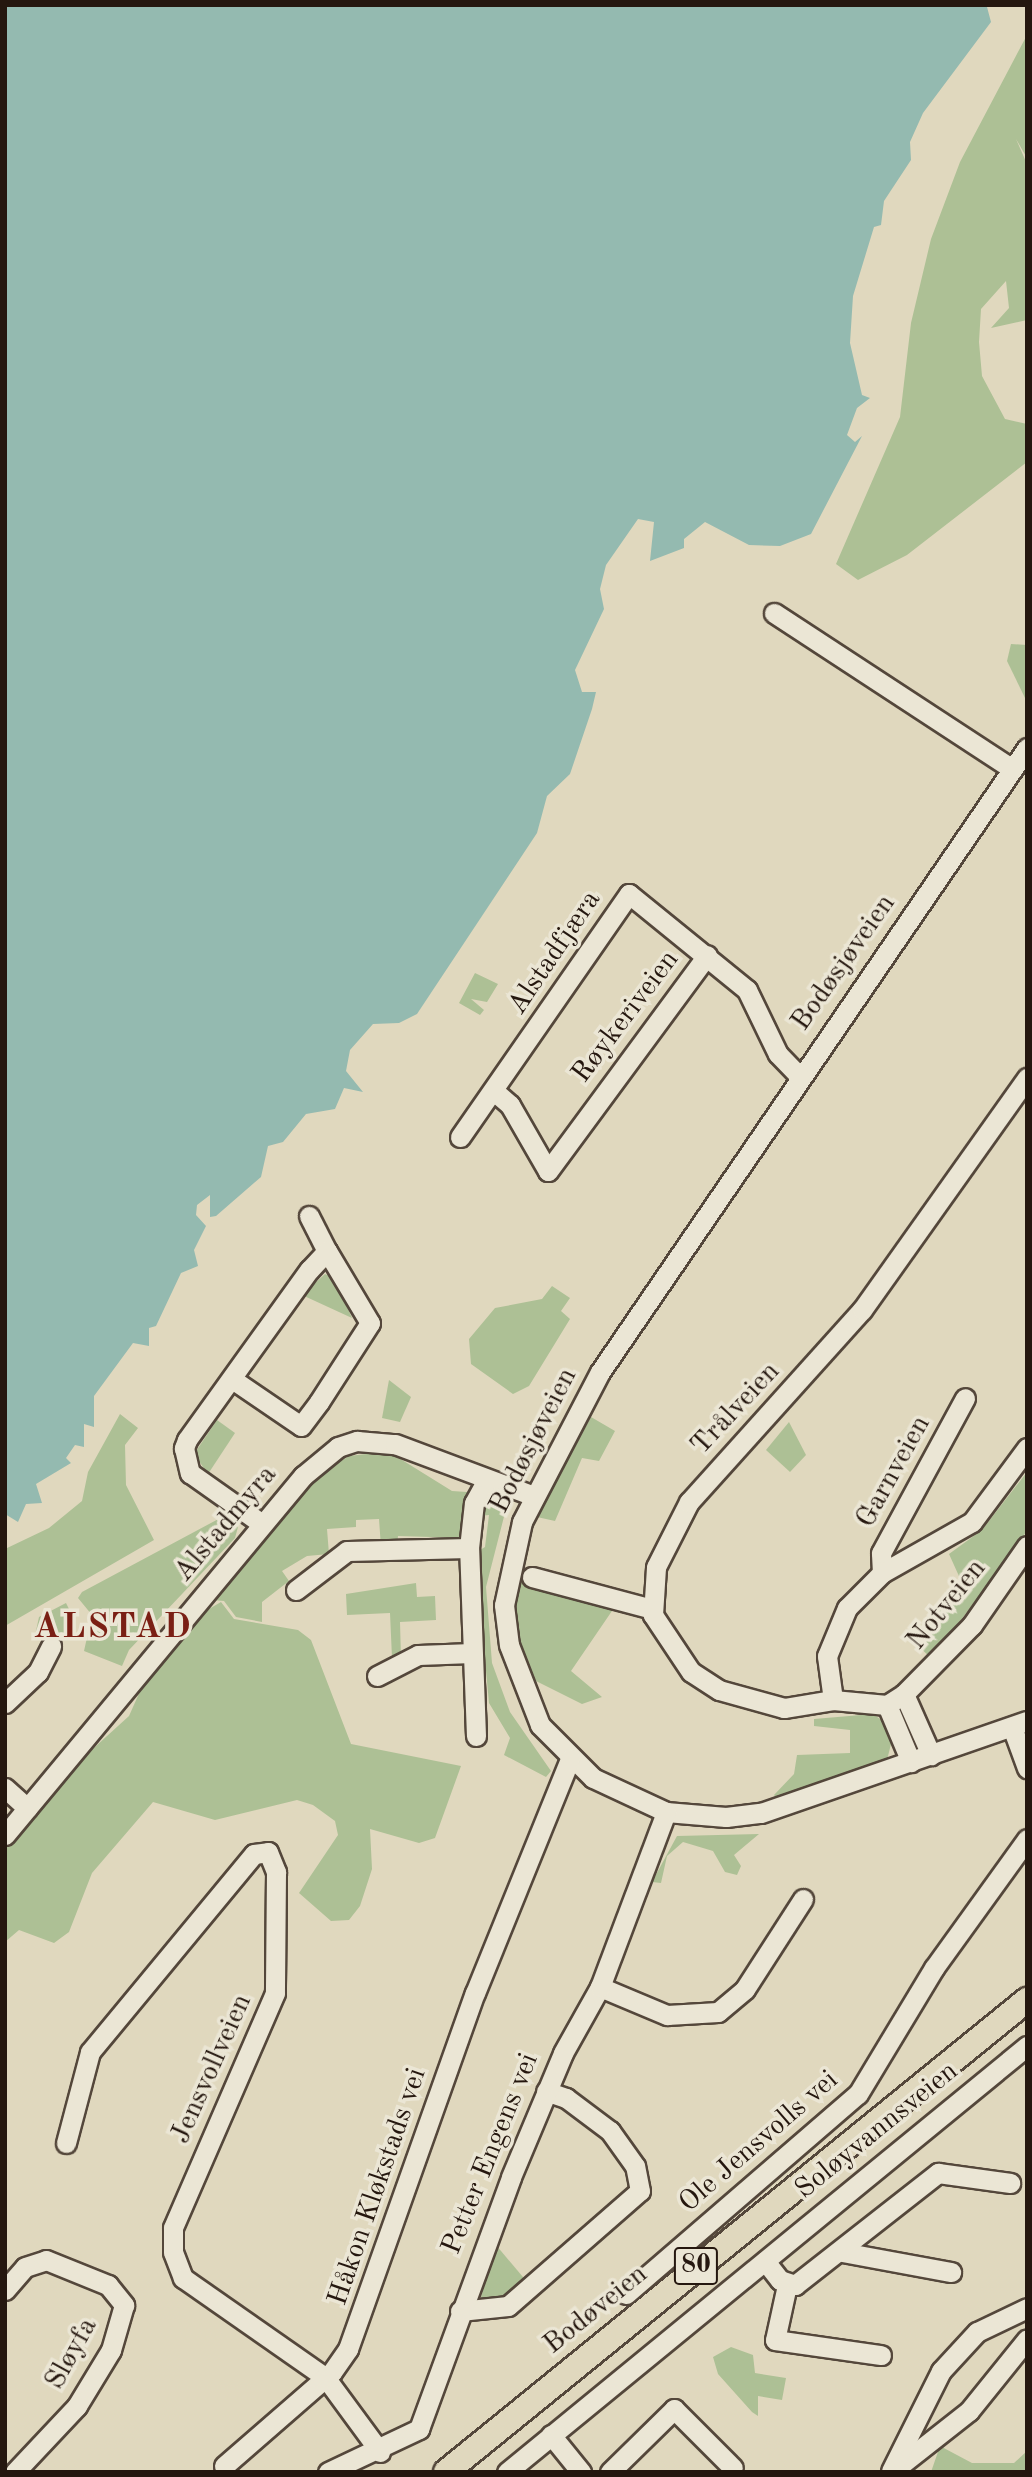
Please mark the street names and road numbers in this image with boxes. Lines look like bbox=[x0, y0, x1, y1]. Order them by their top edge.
street label: Alstadfjæra bbox=[501, 885, 609, 1021]
street label: Bodøsjøveien bbox=[785, 888, 903, 1038]
street label: Røykeriveien bbox=[565, 944, 687, 1090]
street label: Trålveien bbox=[685, 1356, 787, 1462]
street label: Bodøsjøveien bbox=[483, 1363, 585, 1519]
street label: Garnveien bbox=[850, 1410, 938, 1534]
street label: Alstadmyra bbox=[168, 1459, 284, 1589]
street label: Notveien bbox=[900, 1553, 994, 1657]
street label: Jensvollveien bbox=[164, 1989, 260, 2149]
street label: Petter Engens vei bbox=[435, 2049, 547, 2259]
street label: Soløyvannsveien bbox=[789, 2055, 965, 2207]
street label: Håkon Kløkstads vei bbox=[322, 2064, 434, 2310]
street label: Ole Jensvolls vei bbox=[673, 2064, 845, 2220]
road number: 80 bbox=[673, 2244, 719, 2288]
street label: Bodøveien bbox=[537, 2258, 655, 2362]
street label: Sløyfa bbox=[39, 2312, 105, 2396]

